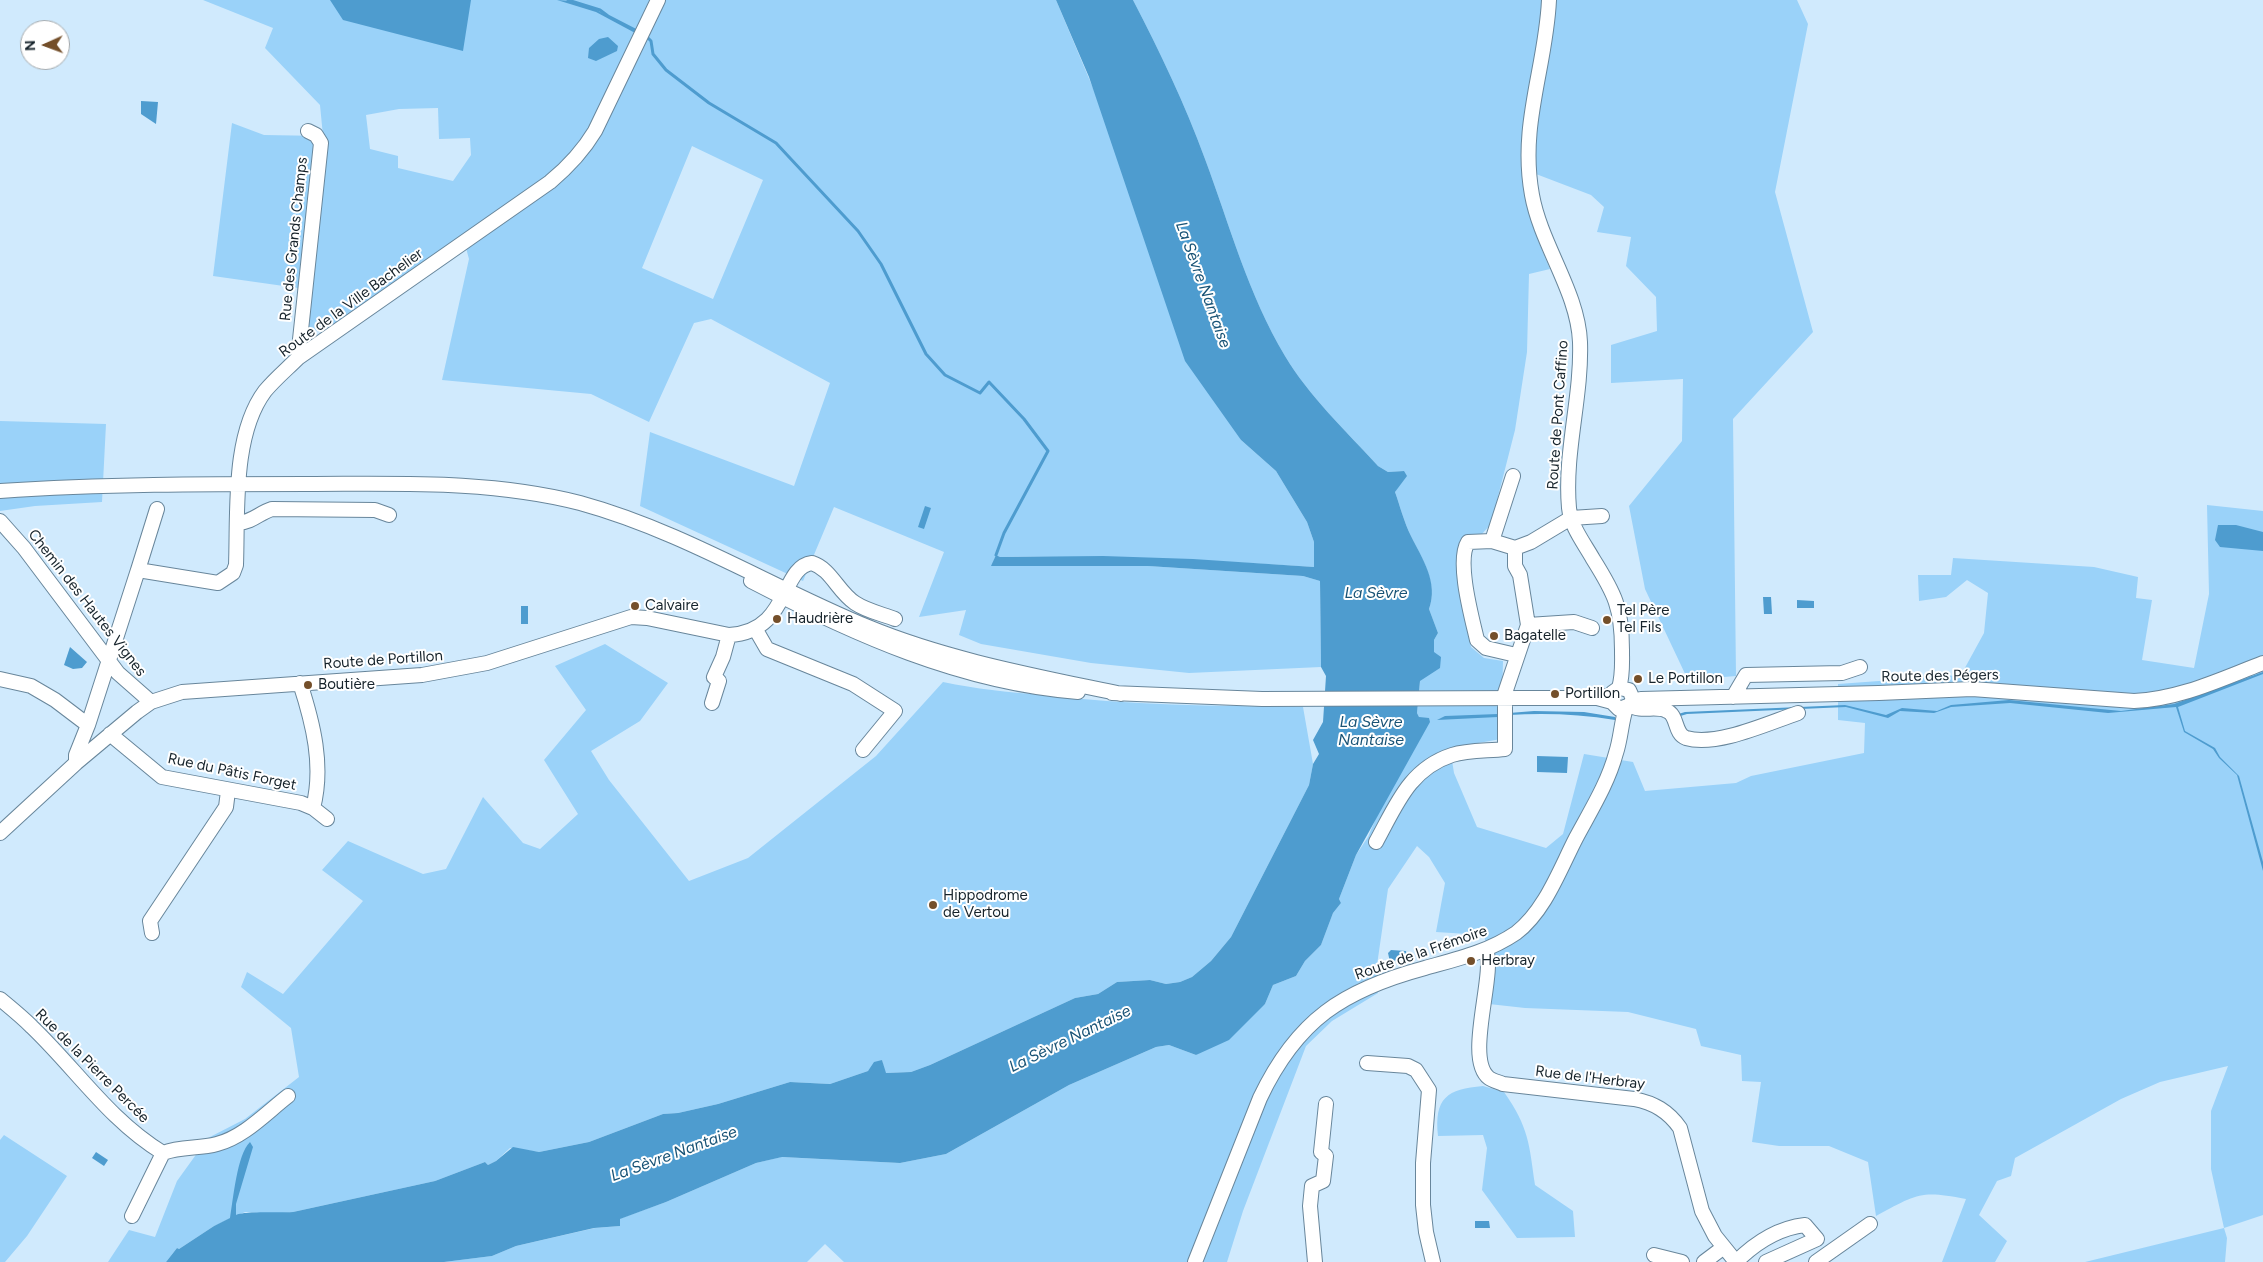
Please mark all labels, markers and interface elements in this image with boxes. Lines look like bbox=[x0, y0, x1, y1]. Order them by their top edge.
north arrow bbox=[20, 20, 70, 70]
text: N bbox=[22, 40, 39, 51]
street label: Rue des Grands Champs bbox=[276, 156, 312, 322]
water label: La Sèvre Nantaise bbox=[1171, 219, 1235, 351]
street label: Route de la Ville Bachelier bbox=[276, 245, 426, 361]
street label: Route de Pont Caffino bbox=[1544, 340, 1572, 490]
street label: Chemin des Hautes Vignes bbox=[24, 526, 150, 680]
water label: La Sèvre bbox=[1345, 583, 1407, 603]
place label: Calvaire bbox=[645, 597, 699, 615]
marker: Calvaire bbox=[629, 600, 641, 612]
place label: Tel Père Tel Fils bbox=[1617, 602, 1670, 637]
place label: Haudrière bbox=[787, 610, 853, 628]
marker: Haudrière bbox=[771, 613, 783, 625]
marker: Tel Père Tel Fils bbox=[1601, 614, 1613, 626]
place label: Bagatelle bbox=[1504, 627, 1566, 645]
marker: Bagatelle bbox=[1488, 630, 1500, 642]
street label: Route de Portillon bbox=[323, 647, 443, 673]
street label: Route des Pégers bbox=[1881, 666, 1999, 686]
place label: Le Portillon bbox=[1648, 670, 1723, 688]
marker: Le Portillon bbox=[1632, 673, 1644, 685]
place label: Boutière bbox=[318, 676, 375, 694]
marker: Boutière bbox=[302, 679, 314, 691]
place label: Portillon bbox=[1565, 685, 1620, 703]
marker: Portillon bbox=[1549, 688, 1561, 700]
water label: La Sèvre Nantaise bbox=[1338, 712, 1404, 750]
street label: Rue du Pâtis Forget bbox=[166, 750, 298, 794]
place label: Hippodrome de Vertou bbox=[943, 887, 1028, 922]
marker: Hippodrome de Vertou bbox=[927, 899, 939, 911]
street label: Route de la Frémoire bbox=[1352, 922, 1490, 984]
place label: Herbray bbox=[1481, 952, 1535, 970]
marker: Herbray bbox=[1465, 955, 1477, 967]
water label: La Sèvre Nantaise bbox=[1006, 1001, 1134, 1077]
street label: Rue de la Pierre Percée bbox=[31, 1005, 153, 1127]
street label: Rue de l'Herbray bbox=[1534, 1062, 1646, 1094]
water label: La Sèvre Nantaise bbox=[608, 1122, 740, 1186]

